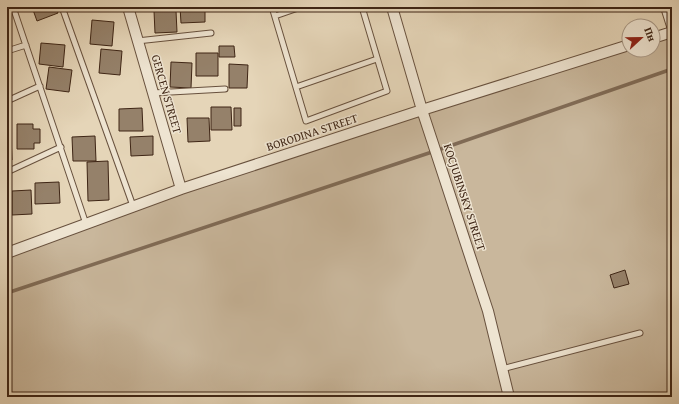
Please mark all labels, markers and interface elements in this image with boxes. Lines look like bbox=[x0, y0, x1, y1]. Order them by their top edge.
north arrow bbox=[621, 18, 661, 58]
text: Пн bbox=[640, 25, 660, 44]
street label: GERCEN STREET bbox=[148, 52, 186, 136]
street label: BORODINA STREET bbox=[264, 109, 360, 155]
street label: KOCJUBINSKY STREET bbox=[440, 141, 490, 253]

